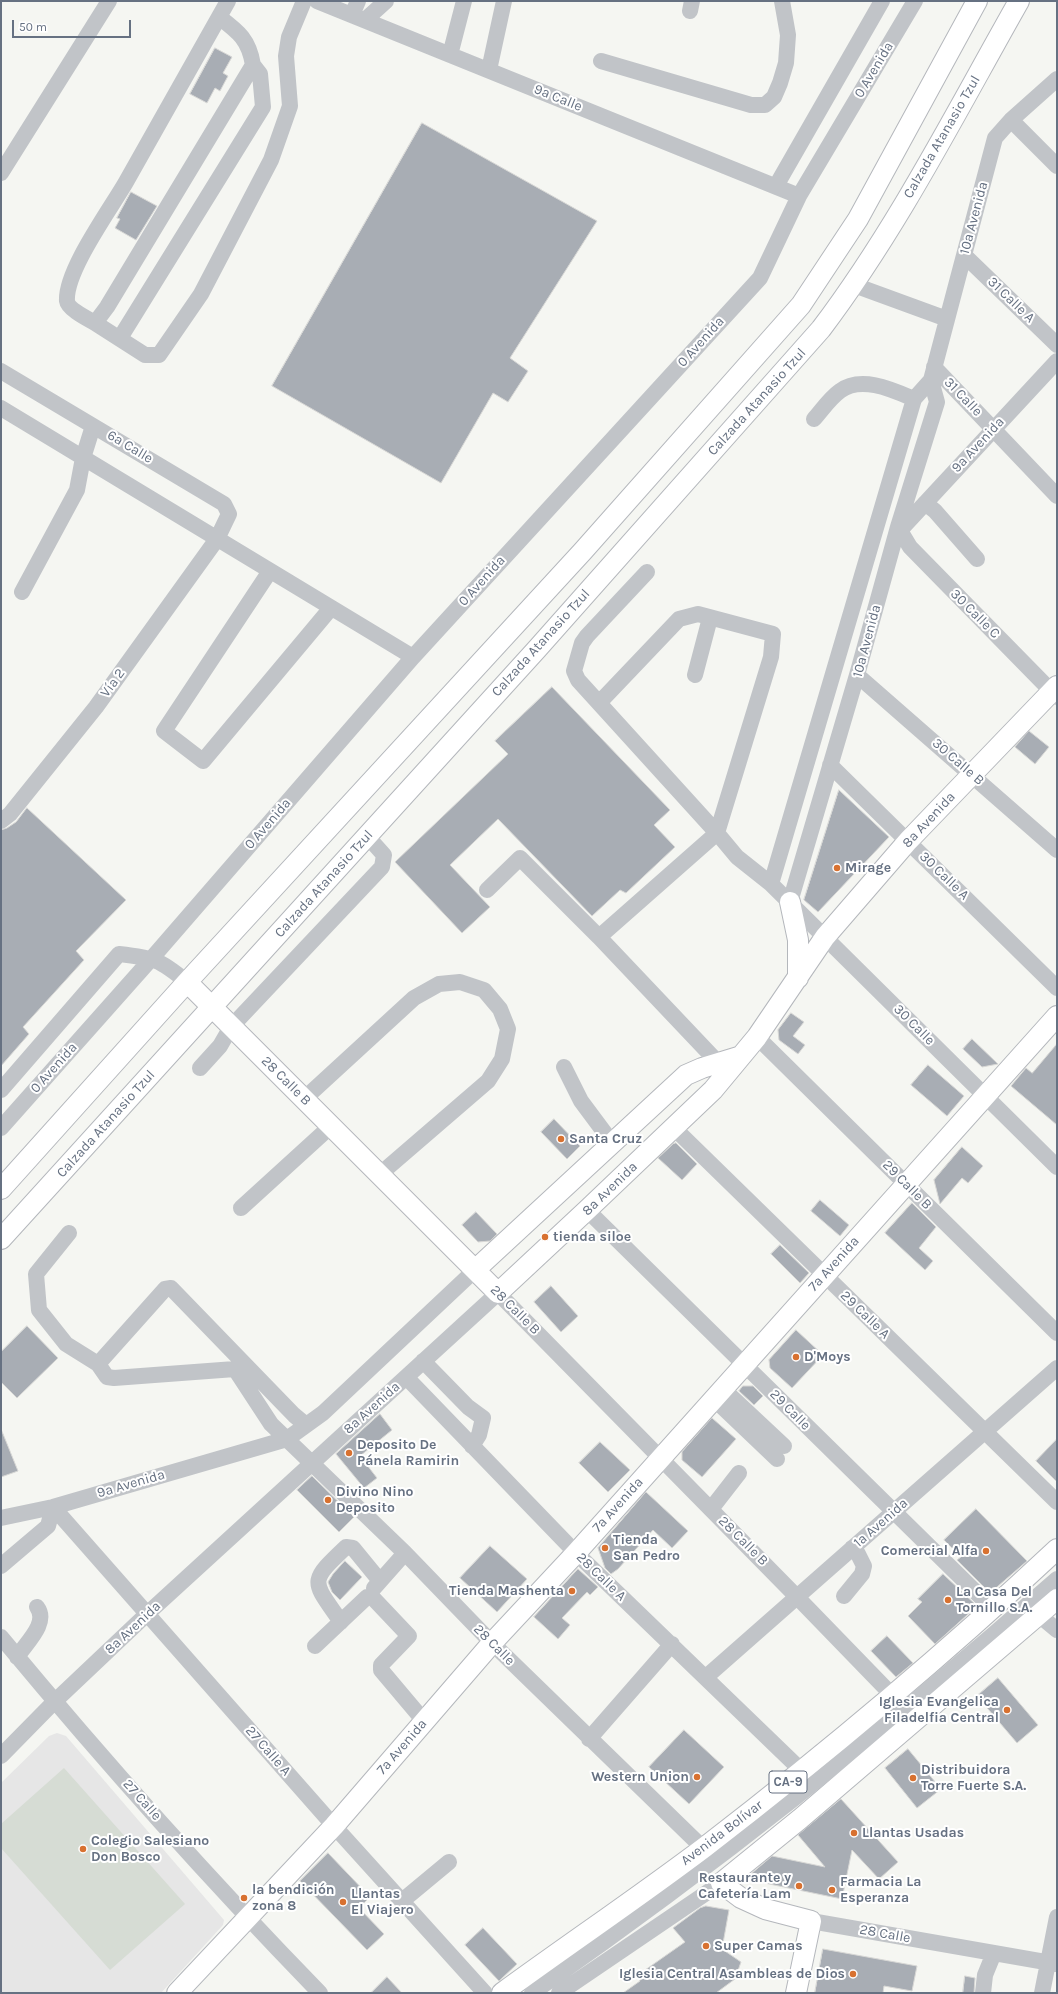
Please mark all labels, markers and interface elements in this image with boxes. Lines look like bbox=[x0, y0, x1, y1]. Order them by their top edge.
scale bar bbox=[14, 12, 133, 38]
text: 50 m bbox=[19, 20, 47, 34]
street label: 0 Avenida bbox=[851, 39, 897, 101]
street label: Calzada Atanasio Tzul bbox=[900, 73, 984, 201]
street label: 9a Calle bbox=[531, 81, 585, 115]
street label: 10a Avenida bbox=[956, 180, 992, 256]
street label: 31 Calle A bbox=[984, 273, 1038, 327]
street label: 0 Avenida bbox=[674, 313, 728, 371]
street label: Calzada Atanasio Tzul bbox=[704, 345, 810, 459]
street label: 31 Calle bbox=[940, 374, 986, 420]
street label: 9a Avenida bbox=[948, 414, 1008, 476]
street label: 6a Calle bbox=[104, 427, 156, 467]
street label: 0 Avenida bbox=[455, 552, 509, 610]
street label: Calzada Atanasio Tzul bbox=[488, 586, 594, 700]
street label: 30 Calle C bbox=[947, 586, 1003, 642]
street label: 10a Avenida bbox=[849, 603, 885, 679]
street label: Vía 2 bbox=[97, 665, 129, 701]
street label: 30 Calle B bbox=[929, 735, 987, 789]
street label: 8a Avenida bbox=[899, 789, 959, 851]
street label: 0 Avenida bbox=[241, 795, 295, 853]
street label: Calzada Atanasio Tzul bbox=[271, 827, 377, 941]
street label: 30 Calle A bbox=[916, 848, 972, 904]
place label: Mirage bbox=[845, 860, 891, 876]
marker: Mirage bbox=[832, 863, 842, 873]
street label: 30 Calle bbox=[890, 1001, 938, 1049]
street label: 0 Avenida bbox=[27, 1039, 81, 1097]
street label: 28 Calle B bbox=[258, 1053, 314, 1109]
street label: Calzada Atanasio Tzul bbox=[53, 1067, 159, 1181]
place label: Santa Cruz bbox=[569, 1131, 642, 1147]
marker: Santa Cruz bbox=[556, 1134, 566, 1144]
street label: 29 Calle B bbox=[879, 1157, 935, 1213]
street label: 8a Avenida bbox=[579, 1159, 641, 1219]
place label: tienda siloe bbox=[553, 1229, 631, 1245]
marker: tienda siloe bbox=[540, 1232, 550, 1242]
street label: 7a Avenida bbox=[805, 1233, 863, 1295]
street label: 28 Calle B bbox=[487, 1282, 543, 1338]
street label: 29 Calle A bbox=[837, 1287, 893, 1343]
place label: D'Moys bbox=[804, 1349, 851, 1365]
marker: D'Moys bbox=[791, 1352, 801, 1362]
street label: 8a Avenida bbox=[340, 1378, 404, 1438]
street label: 29 Calle bbox=[766, 1386, 814, 1434]
place label: Deposito De Pánela Ramirin bbox=[357, 1437, 459, 1470]
marker: Deposito De Pánela Ramirin bbox=[344, 1448, 354, 1458]
street label: 9a Avenida bbox=[95, 1466, 167, 1502]
street label: 7a Avenida bbox=[589, 1474, 647, 1536]
place label: Divino Nino Deposito bbox=[336, 1484, 414, 1516]
marker: Divino Nino Deposito bbox=[323, 1495, 333, 1505]
street label: 1a Avenida bbox=[850, 1495, 912, 1551]
street label: 28 Calle B bbox=[715, 1513, 771, 1569]
place label: Tienda San Pedro bbox=[613, 1532, 680, 1564]
marker: Tienda San Pedro bbox=[600, 1543, 610, 1553]
place label: Comercial Alfa bbox=[881, 1543, 978, 1559]
marker: Comercial Alfa bbox=[981, 1546, 991, 1556]
street label: 28 Calle A bbox=[573, 1549, 629, 1605]
place label: Tienda Mashenta bbox=[449, 1583, 564, 1599]
place label: La Casa Del Tornillo S.A. bbox=[956, 1584, 1033, 1616]
marker: Tienda Mashenta bbox=[567, 1586, 577, 1596]
marker: La Casa Del Tornillo S.A. bbox=[943, 1595, 953, 1605]
street label: 8a Avenida bbox=[102, 1598, 164, 1658]
street label: 28 Calle bbox=[470, 1621, 518, 1669]
place label: Iglesia Evangelica Filadelfia Central bbox=[879, 1694, 999, 1726]
marker: Iglesia Evangelica Filadelfia Central bbox=[1002, 1705, 1012, 1715]
street label: 7a Avenida bbox=[373, 1716, 431, 1778]
street label: 27 Calle A bbox=[242, 1723, 294, 1779]
place label: Distribuidora Torre Fuerte S.A. bbox=[921, 1762, 1026, 1794]
place label: Western Union bbox=[591, 1769, 689, 1785]
road number: CA-9 bbox=[769, 1771, 807, 1793]
marker: Western Union bbox=[692, 1772, 702, 1782]
marker: Distribuidora Torre Fuerte S.A. bbox=[908, 1773, 918, 1783]
street label: 27 Calle bbox=[119, 1776, 165, 1824]
street label: Avenida Bolívar bbox=[678, 1797, 766, 1869]
place label: Llantas Usadas bbox=[862, 1825, 964, 1841]
marker: Llantas Usadas bbox=[849, 1828, 859, 1838]
place label: Colegio Salesiano Don Bosco bbox=[91, 1833, 209, 1866]
marker: Colegio Salesiano Don Bosco bbox=[78, 1844, 88, 1854]
place label: Restaurante y Cafetería Lam bbox=[698, 1870, 791, 1902]
place label: Farmacia La Esperanza bbox=[840, 1874, 921, 1906]
marker: Restaurante y Cafetería Lam bbox=[794, 1881, 804, 1891]
place label: la bendición zona 8 bbox=[252, 1882, 335, 1914]
marker: Farmacia La Esperanza bbox=[827, 1885, 837, 1895]
place label: Llantas El Viajero bbox=[351, 1886, 414, 1918]
marker: la bendición zona 8 bbox=[239, 1893, 249, 1903]
marker: Llantas El Viajero bbox=[338, 1897, 348, 1907]
street label: 28 Calle bbox=[858, 1921, 912, 1947]
place label: Super Camas bbox=[714, 1938, 803, 1954]
marker: Super Camas bbox=[701, 1941, 711, 1951]
place label: Iglesia Central Asambleas de Dios bbox=[619, 1966, 845, 1982]
marker: Iglesia Central Asambleas de Dios bbox=[848, 1969, 858, 1979]

